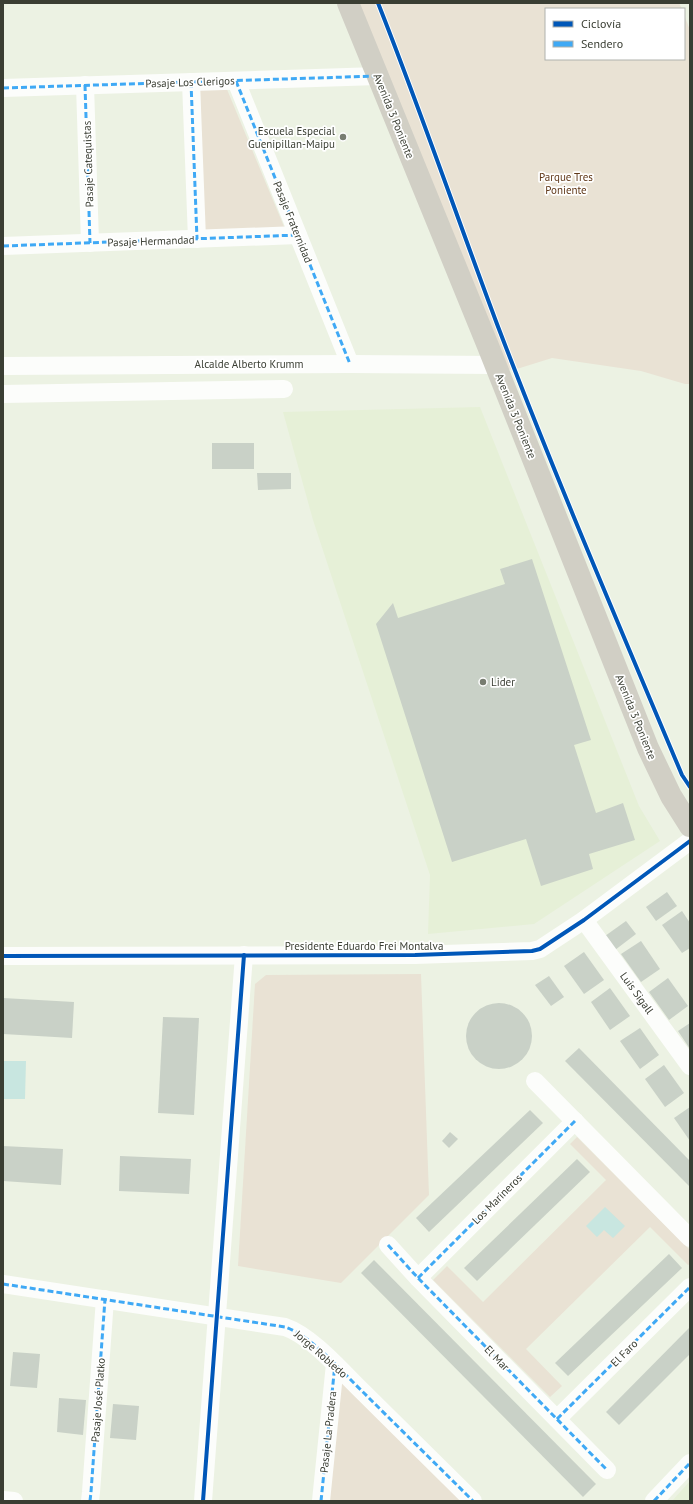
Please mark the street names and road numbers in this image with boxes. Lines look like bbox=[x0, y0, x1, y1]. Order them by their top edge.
street label: Avenida 3 Poniente bbox=[371, 71, 418, 161]
street label: Pasaje Los Clerigos bbox=[145, 73, 235, 91]
street label: Pasaje Catequistas bbox=[79, 120, 97, 208]
street label: Pasaje Fraternidad bbox=[270, 179, 316, 265]
street label: Pasaje Hermandad bbox=[107, 232, 195, 250]
street label: Alcalde Alberto Krumm bbox=[195, 357, 304, 371]
street label: Avenida 3 Poniente bbox=[493, 371, 540, 461]
street label: Avenida 3 Poniente bbox=[613, 672, 660, 762]
street label: Presidente Eduardo Frei Montalva bbox=[285, 939, 443, 953]
street label: Luis Sigall bbox=[617, 969, 657, 1017]
street label: Los Marineros bbox=[469, 1171, 525, 1227]
street label: Jorge Robledo bbox=[291, 1326, 350, 1381]
street label: El Faro bbox=[607, 1336, 641, 1370]
street label: El Mar bbox=[482, 1342, 513, 1374]
street label: Pasaje José Platko bbox=[88, 1357, 108, 1443]
street label: Pasaje La Pradera bbox=[317, 1390, 339, 1474]

